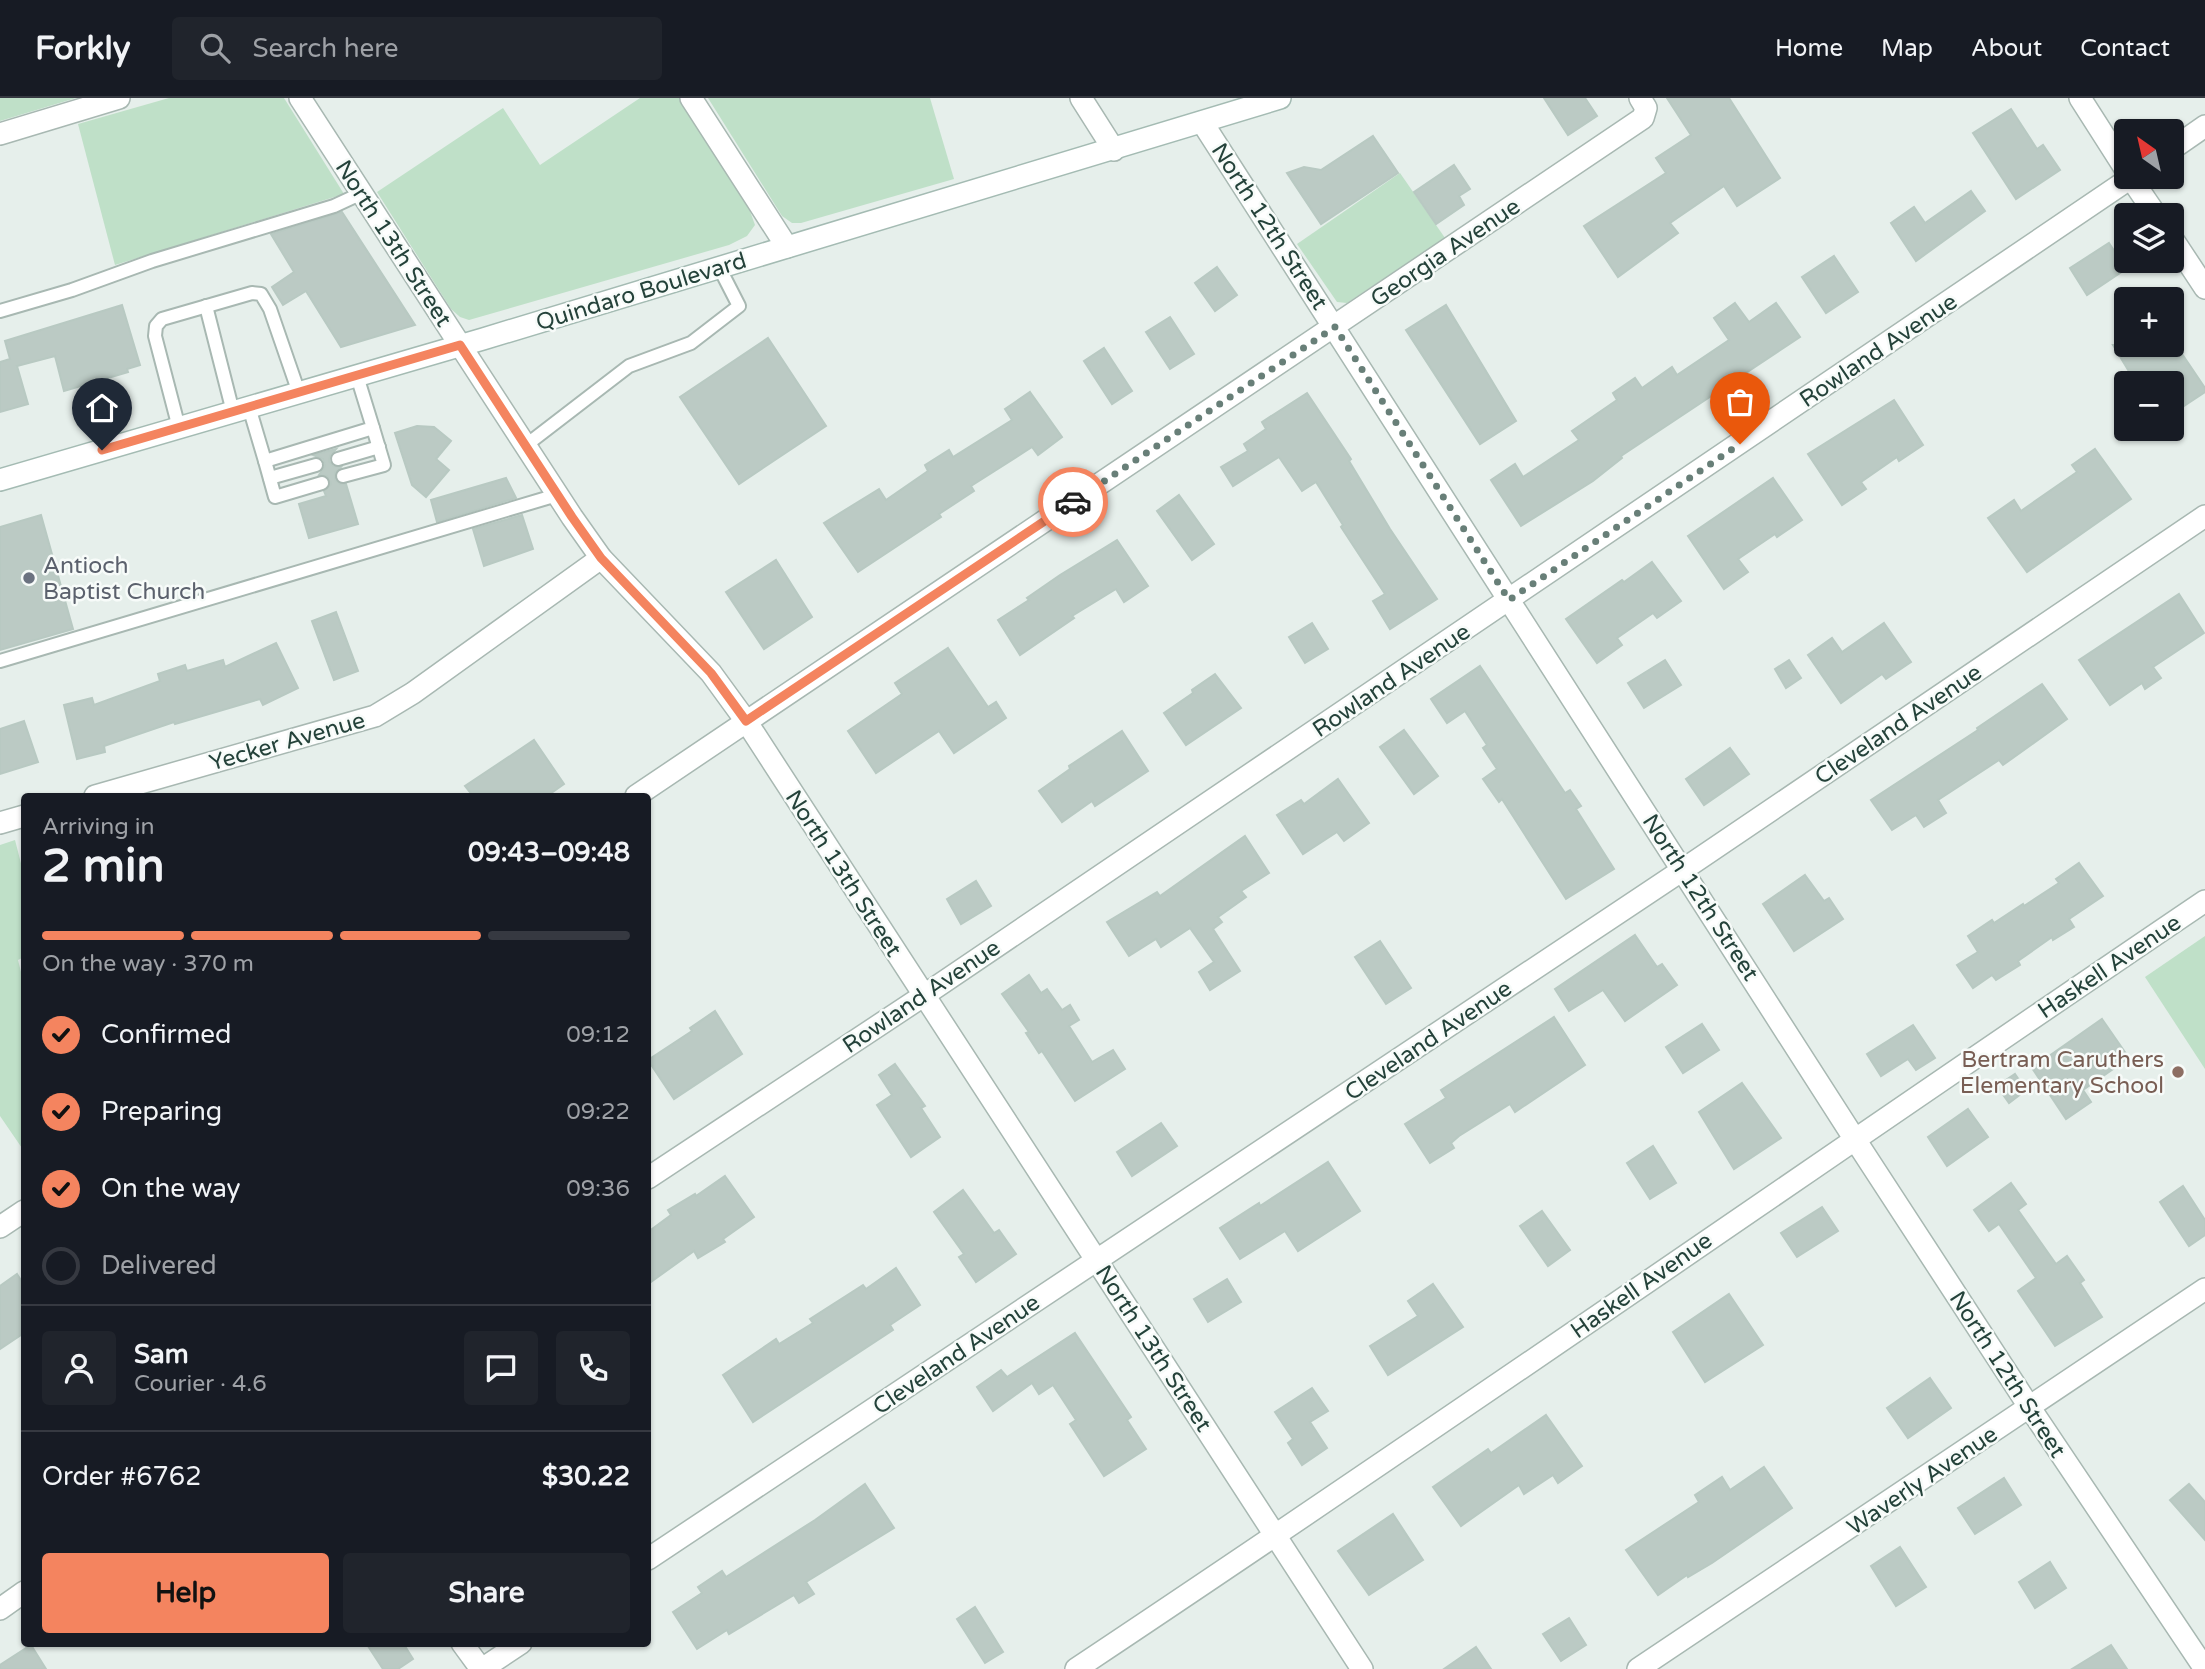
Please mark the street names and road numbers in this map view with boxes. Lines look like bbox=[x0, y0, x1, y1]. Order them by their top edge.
street label: North 12th Street bbox=[1205, 138, 1334, 315]
street label: North 13th Street bbox=[329, 155, 458, 332]
street label: Georgia Avenue bbox=[1365, 192, 1526, 313]
street label: Quindaro Boulevard bbox=[533, 247, 750, 337]
street label: Rowland Avenue bbox=[1795, 288, 1963, 414]
street label: Rowland Avenue bbox=[1308, 618, 1476, 744]
street label: Cleveland Avenue bbox=[1810, 659, 1987, 791]
street label: Yecker Avenue bbox=[206, 706, 368, 778]
street label: North 13th Street bbox=[779, 785, 908, 962]
street label: North 12th Street bbox=[1636, 809, 1765, 986]
street label: Haskell Avenue bbox=[2033, 909, 2186, 1025]
street label: Rowland Avenue bbox=[838, 934, 1006, 1060]
street label: Cleveland Avenue bbox=[1340, 975, 1517, 1107]
street label: Haskell Avenue bbox=[1565, 1227, 1718, 1345]
street label: North 13th Street bbox=[1089, 1260, 1218, 1437]
street label: North 12th Street bbox=[1943, 1286, 2072, 1463]
street label: Cleveland Avenue bbox=[868, 1289, 1045, 1421]
street label: Waverly Avenue bbox=[1842, 1420, 2003, 1541]

